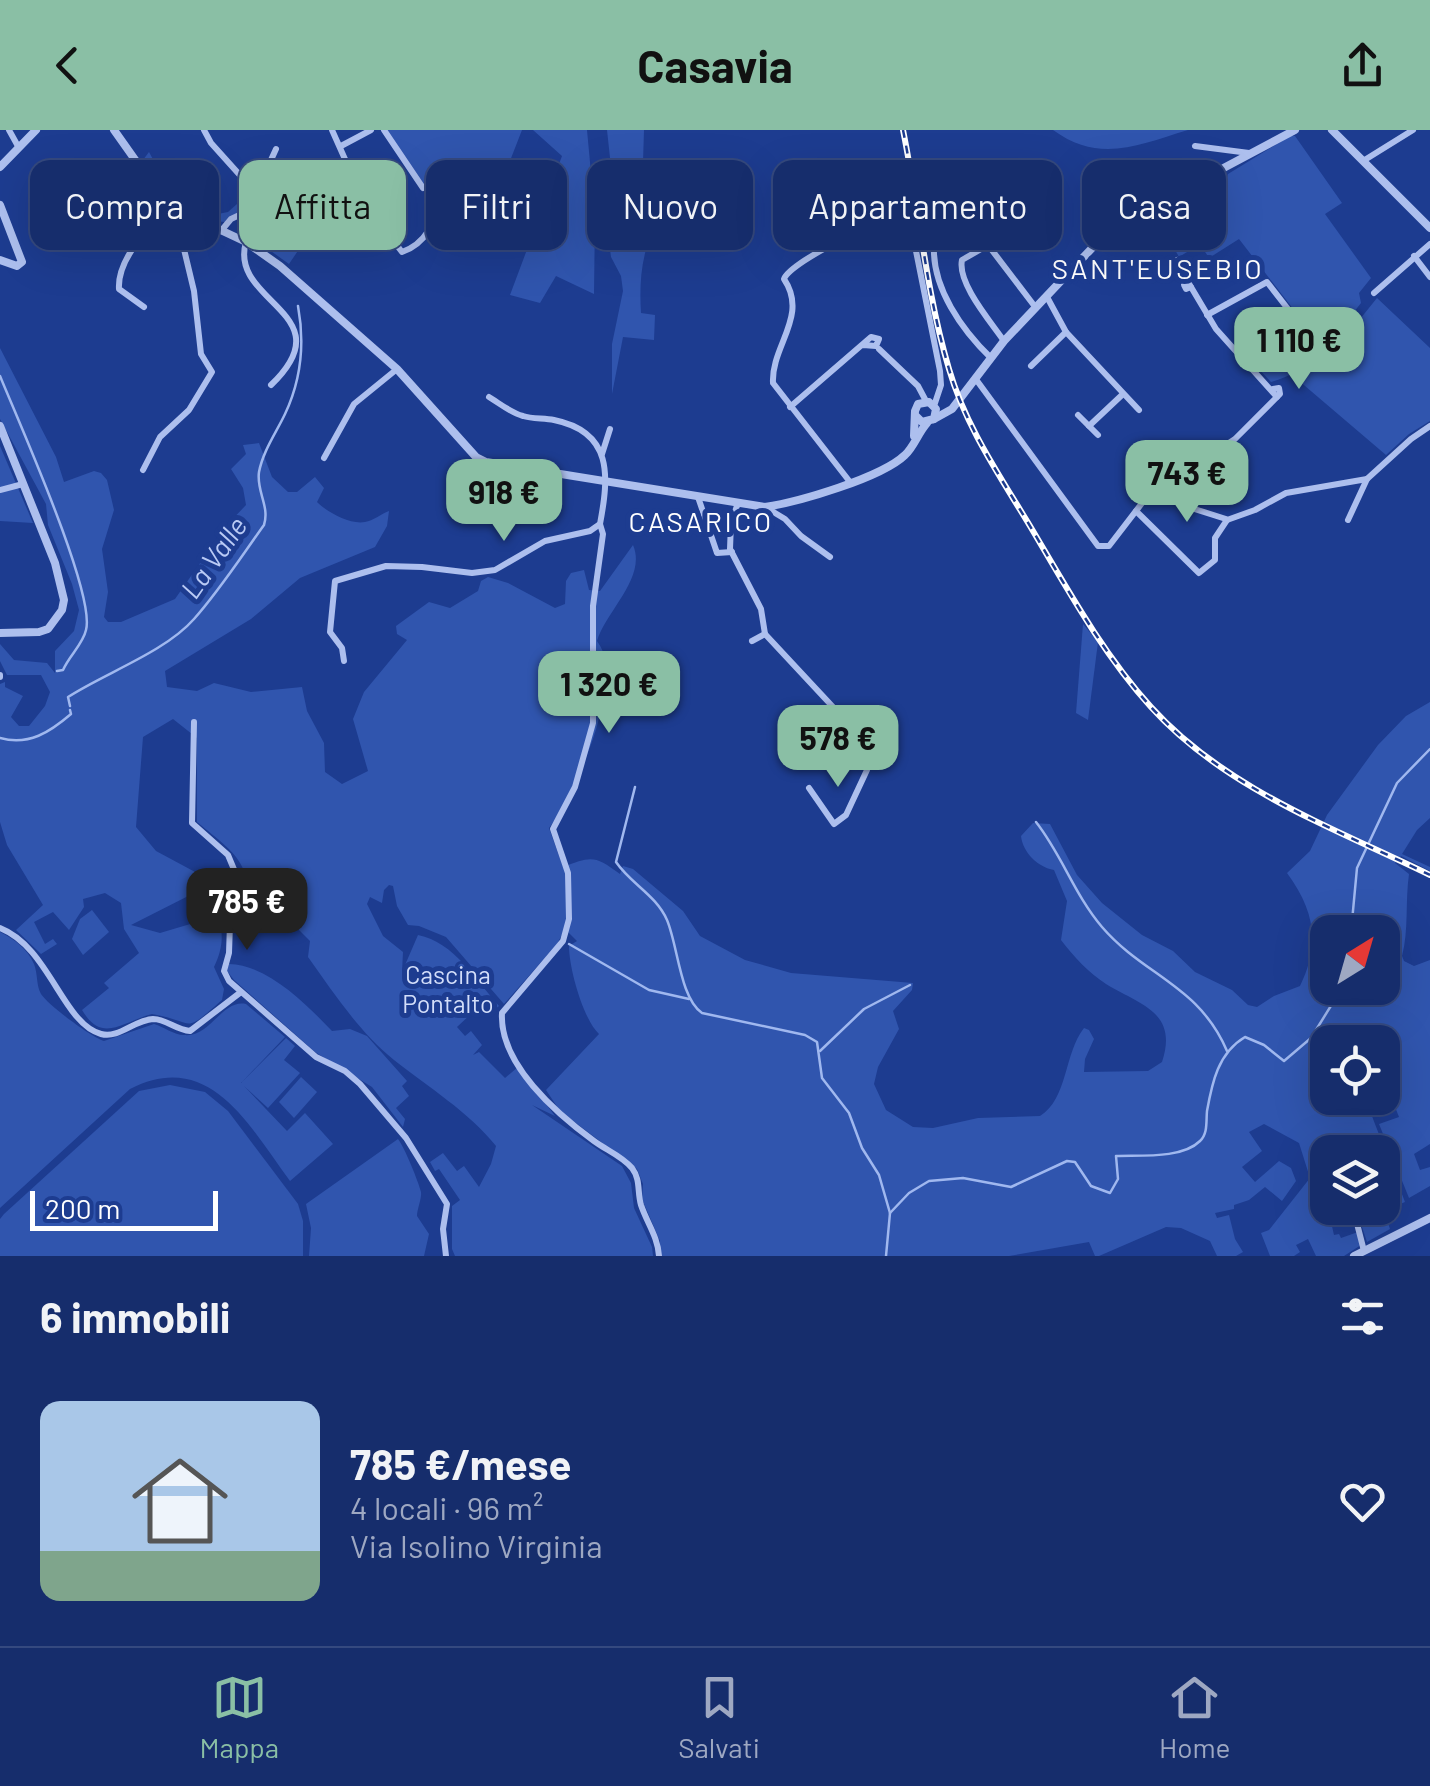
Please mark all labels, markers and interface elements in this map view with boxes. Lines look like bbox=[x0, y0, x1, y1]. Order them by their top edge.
icon: back bbox=[40, 38, 95, 93]
text: Casavia bbox=[637, 38, 793, 92]
icon: share bbox=[1335, 38, 1390, 93]
chip: Compra bbox=[30, 160, 219, 250]
chip: Affitta bbox=[239, 160, 406, 250]
chip: Filtri bbox=[426, 160, 567, 250]
chip: Nuovo bbox=[587, 160, 753, 250]
chip: Appartamento bbox=[773, 160, 1062, 250]
chip: Casa bbox=[1082, 160, 1226, 250]
district label: SANT'EUSEBIO bbox=[1052, 251, 1264, 285]
pin: 1 110 € bbox=[1207, 307, 1391, 392]
text: 1 110 € bbox=[1256, 320, 1342, 358]
pin: 743 € bbox=[1117, 440, 1257, 525]
text: 743 € bbox=[1147, 453, 1227, 491]
pin: 918 € bbox=[434, 459, 574, 544]
text: 918 € bbox=[468, 472, 540, 510]
district label: CASARICO bbox=[628, 504, 774, 538]
water label: La Valle bbox=[173, 509, 253, 605]
pin: 1 320 € bbox=[517, 651, 701, 736]
text: 1 320 € bbox=[560, 664, 658, 702]
pin: 578 € bbox=[768, 705, 908, 790]
text: 578 € bbox=[799, 718, 877, 756]
pin: 785 € bbox=[177, 868, 317, 953]
text: 785 € bbox=[208, 881, 286, 919]
north arrow bbox=[1310, 915, 1400, 1005]
map controls bbox=[1310, 915, 1400, 1225]
park label: Cascina Pontalto bbox=[402, 959, 494, 1018]
button: locate bbox=[1310, 1025, 1400, 1115]
button: layers bbox=[1310, 1135, 1400, 1225]
scale bar bbox=[30, 1186, 218, 1230]
text: 200 m bbox=[45, 1191, 120, 1225]
icon: filters bbox=[1335, 1289, 1390, 1344]
text: 6 immobili bbox=[40, 1291, 231, 1341]
text: 785 €/mese bbox=[350, 1438, 571, 1488]
icon: home bbox=[120, 1441, 240, 1561]
icon: heart bbox=[1335, 1474, 1390, 1529]
text: 4 locali · 96 m² bbox=[350, 1488, 543, 1526]
text: Via Isolino Virginia bbox=[350, 1526, 603, 1564]
tab: Mappa bbox=[200, 1670, 279, 1764]
tab: Salvati bbox=[678, 1670, 760, 1764]
tab: Home bbox=[1159, 1670, 1230, 1764]

